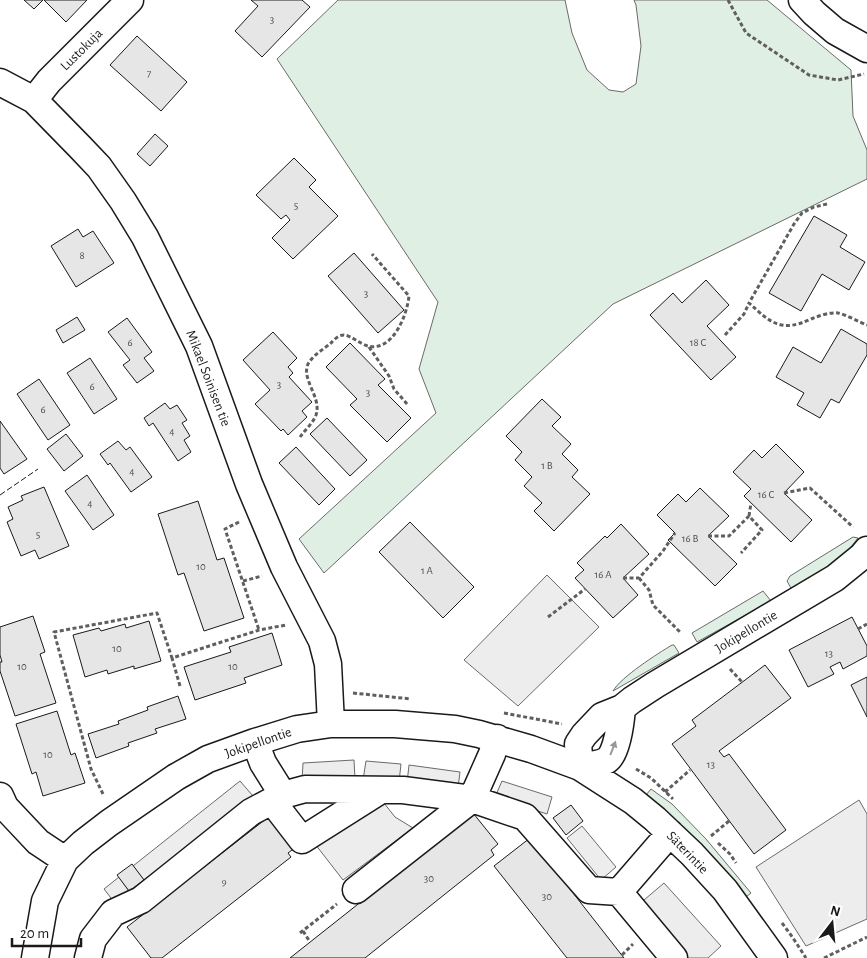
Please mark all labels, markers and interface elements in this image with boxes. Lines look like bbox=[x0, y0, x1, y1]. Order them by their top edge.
house number: 3 bbox=[270, 14, 275, 25]
street label: Lustokuja bbox=[58, 26, 106, 73]
house number: 7 bbox=[147, 68, 152, 79]
house number: 5 bbox=[294, 200, 299, 211]
house number: 8 bbox=[79, 250, 85, 261]
house number: 3 bbox=[364, 288, 369, 299]
street label: Mikael Soinisen tie bbox=[183, 328, 233, 428]
house number: 6 bbox=[127, 337, 133, 348]
house number: 18 C bbox=[690, 337, 707, 348]
house number: 3 bbox=[277, 379, 282, 390]
house number: 6 bbox=[89, 381, 95, 392]
house number: 3 bbox=[366, 387, 371, 398]
house number: 6 bbox=[40, 404, 46, 415]
house number: 4 bbox=[169, 426, 175, 437]
house number: 1 B bbox=[541, 460, 553, 471]
house number: 4 bbox=[129, 466, 135, 477]
house number: 16 C bbox=[758, 489, 775, 500]
house number: 4 bbox=[87, 498, 93, 509]
house number: 5 bbox=[36, 529, 41, 540]
house number: 16 B bbox=[682, 533, 698, 544]
house number: 10 bbox=[196, 561, 206, 572]
house number: 1 A bbox=[421, 565, 434, 576]
house number: 16 A bbox=[594, 569, 612, 580]
street label: Jokipellontie bbox=[713, 608, 780, 656]
house number: 10 bbox=[112, 643, 122, 654]
house number: 13 bbox=[825, 648, 834, 659]
house number: 10 bbox=[17, 661, 27, 672]
house number: 10 bbox=[228, 661, 238, 672]
street label: Jokipellontie bbox=[223, 725, 293, 761]
one-way arrow bbox=[609, 740, 617, 755]
house number: 10 bbox=[43, 749, 53, 760]
house number: 13 bbox=[707, 759, 716, 770]
street label: Säterintie bbox=[664, 829, 711, 877]
house number: 30 bbox=[424, 873, 434, 884]
house number: 9 bbox=[221, 876, 227, 887]
house number: 30 bbox=[542, 891, 552, 902]
north arrow bbox=[807, 898, 857, 948]
text: N bbox=[829, 903, 842, 920]
scale bar bbox=[12, 916, 81, 948]
text: 20 m bbox=[20, 926, 49, 941]

